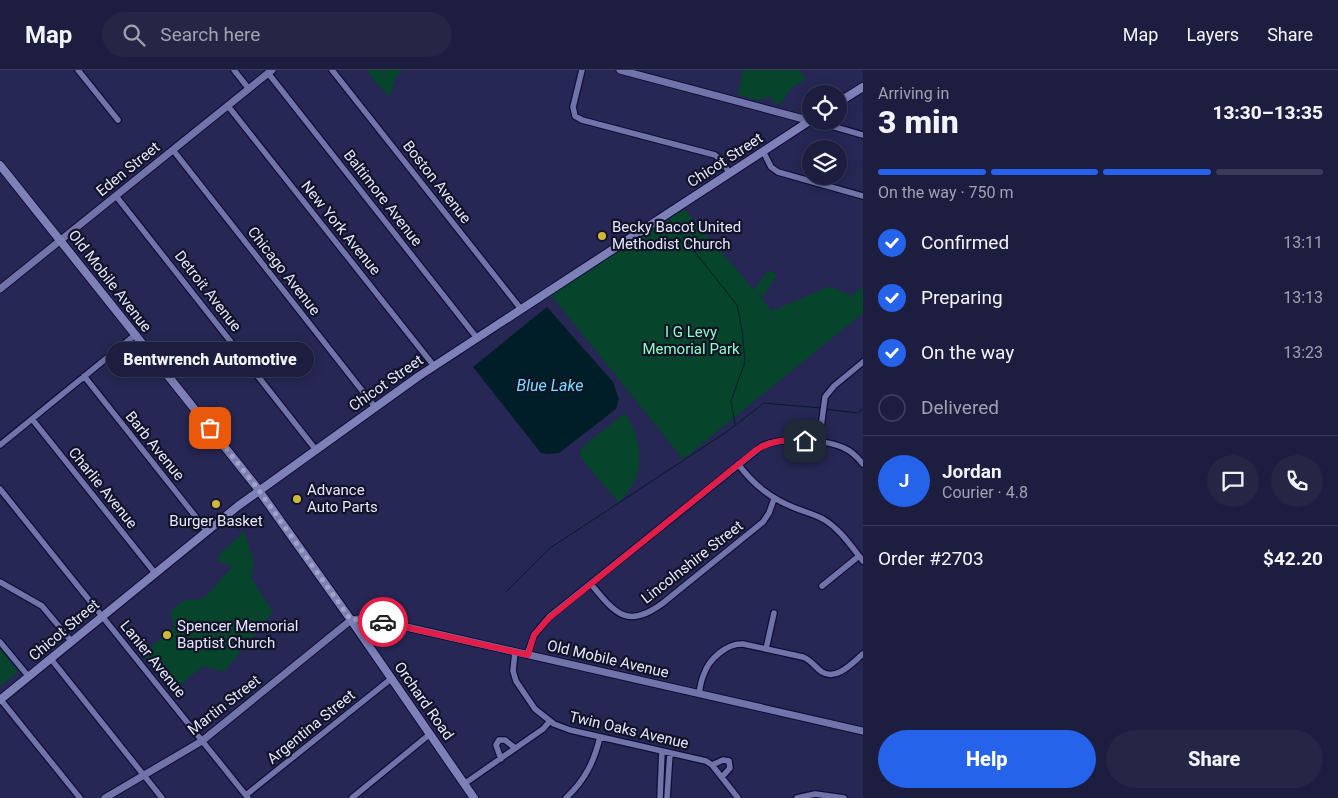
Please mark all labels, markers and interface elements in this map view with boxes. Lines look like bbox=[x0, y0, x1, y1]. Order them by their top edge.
search box bbox=[102, 12, 452, 57]
text: Map bbox=[25, 21, 72, 49]
icon: search bbox=[120, 21, 148, 49]
text: Search here bbox=[160, 23, 260, 46]
text: Map bbox=[1123, 24, 1158, 45]
text: Layers bbox=[1186, 24, 1239, 45]
text: Share bbox=[1267, 24, 1313, 45]
text: Arriving in bbox=[878, 84, 949, 103]
map controls bbox=[802, 85, 847, 185]
button: locate bbox=[802, 85, 847, 130]
text: 13:30–13:35 bbox=[1212, 101, 1323, 124]
text: 3 min bbox=[878, 103, 959, 141]
street label: Chicot Street bbox=[684, 129, 766, 191]
street label: Boston Avenue bbox=[399, 137, 475, 227]
street label: Eden Street bbox=[93, 138, 163, 200]
button: layers bbox=[802, 140, 847, 185]
street label: Baltimore Avenue bbox=[340, 146, 426, 250]
street label: New York Avenue bbox=[297, 177, 385, 279]
text: On the way · 750 m bbox=[878, 183, 1014, 202]
place label: Becky Bacot United Methodist Church bbox=[612, 218, 741, 253]
street label: Chicago Avenue bbox=[244, 223, 324, 319]
street label: Old Mobile Avenue bbox=[65, 227, 155, 336]
icon: check bbox=[878, 229, 906, 257]
marker: Becky Bacot United Methodist Church bbox=[596, 230, 608, 242]
text: Confirmed bbox=[921, 231, 1009, 254]
text: 13:11 bbox=[1283, 233, 1323, 252]
street label: Detroit Avenue bbox=[171, 247, 245, 335]
icon: check bbox=[878, 284, 906, 312]
text: Preparing bbox=[921, 286, 1003, 309]
text: 13:13 bbox=[1283, 288, 1323, 307]
park label: I G Levy Memorial Park bbox=[642, 323, 740, 358]
icon: check bbox=[878, 339, 906, 367]
text: On the way bbox=[921, 341, 1014, 364]
callout: Bentwrench Automotive bbox=[106, 343, 314, 378]
text: 13:23 bbox=[1283, 343, 1323, 362]
text: Bentwrench Automotive bbox=[123, 350, 297, 369]
street label: Chicot Street bbox=[345, 351, 427, 415]
water label: Blue Lake bbox=[517, 376, 583, 395]
text: Delivered bbox=[921, 396, 999, 419]
pin bbox=[189, 407, 231, 449]
street label: Barb Avenue bbox=[122, 408, 188, 484]
icon: bag bbox=[196, 414, 224, 442]
pin bbox=[784, 420, 826, 462]
icon: home bbox=[791, 427, 819, 455]
street label: Charlie Avenue bbox=[65, 444, 141, 532]
button: chat bbox=[1207, 455, 1259, 507]
button: phone bbox=[1271, 455, 1323, 507]
text: Jordan bbox=[942, 460, 1002, 483]
text: J bbox=[899, 469, 909, 492]
place label: Advance Auto Parts bbox=[307, 481, 378, 516]
text: Courier · 4.8 bbox=[942, 483, 1028, 502]
marker: Advance Auto Parts bbox=[291, 493, 303, 505]
marker: Burger Basket bbox=[210, 498, 222, 510]
place label: Burger Basket bbox=[169, 512, 263, 530]
street label: Lincolnshire Street bbox=[638, 517, 747, 607]
text: Order #2703 bbox=[878, 547, 984, 570]
text: $42.20 bbox=[1263, 547, 1323, 570]
street label: Chicot Street bbox=[25, 595, 103, 665]
courier bbox=[358, 597, 408, 647]
icon: car bbox=[369, 608, 397, 636]
street label: Lanier Avenue bbox=[116, 617, 190, 701]
place label: Spencer Memorial Baptist Church bbox=[177, 617, 298, 652]
marker: Spencer Memorial Baptist Church bbox=[161, 629, 173, 641]
street label: Old Mobile Avenue bbox=[545, 636, 671, 682]
street label: Orchard Road bbox=[391, 659, 457, 743]
street label: Martin Street bbox=[184, 671, 264, 739]
street label: Argentina Street bbox=[263, 686, 359, 768]
street label: Twin Oaks Avenue bbox=[568, 708, 691, 753]
button: Help bbox=[878, 730, 1096, 788]
button: Share bbox=[1106, 730, 1323, 788]

